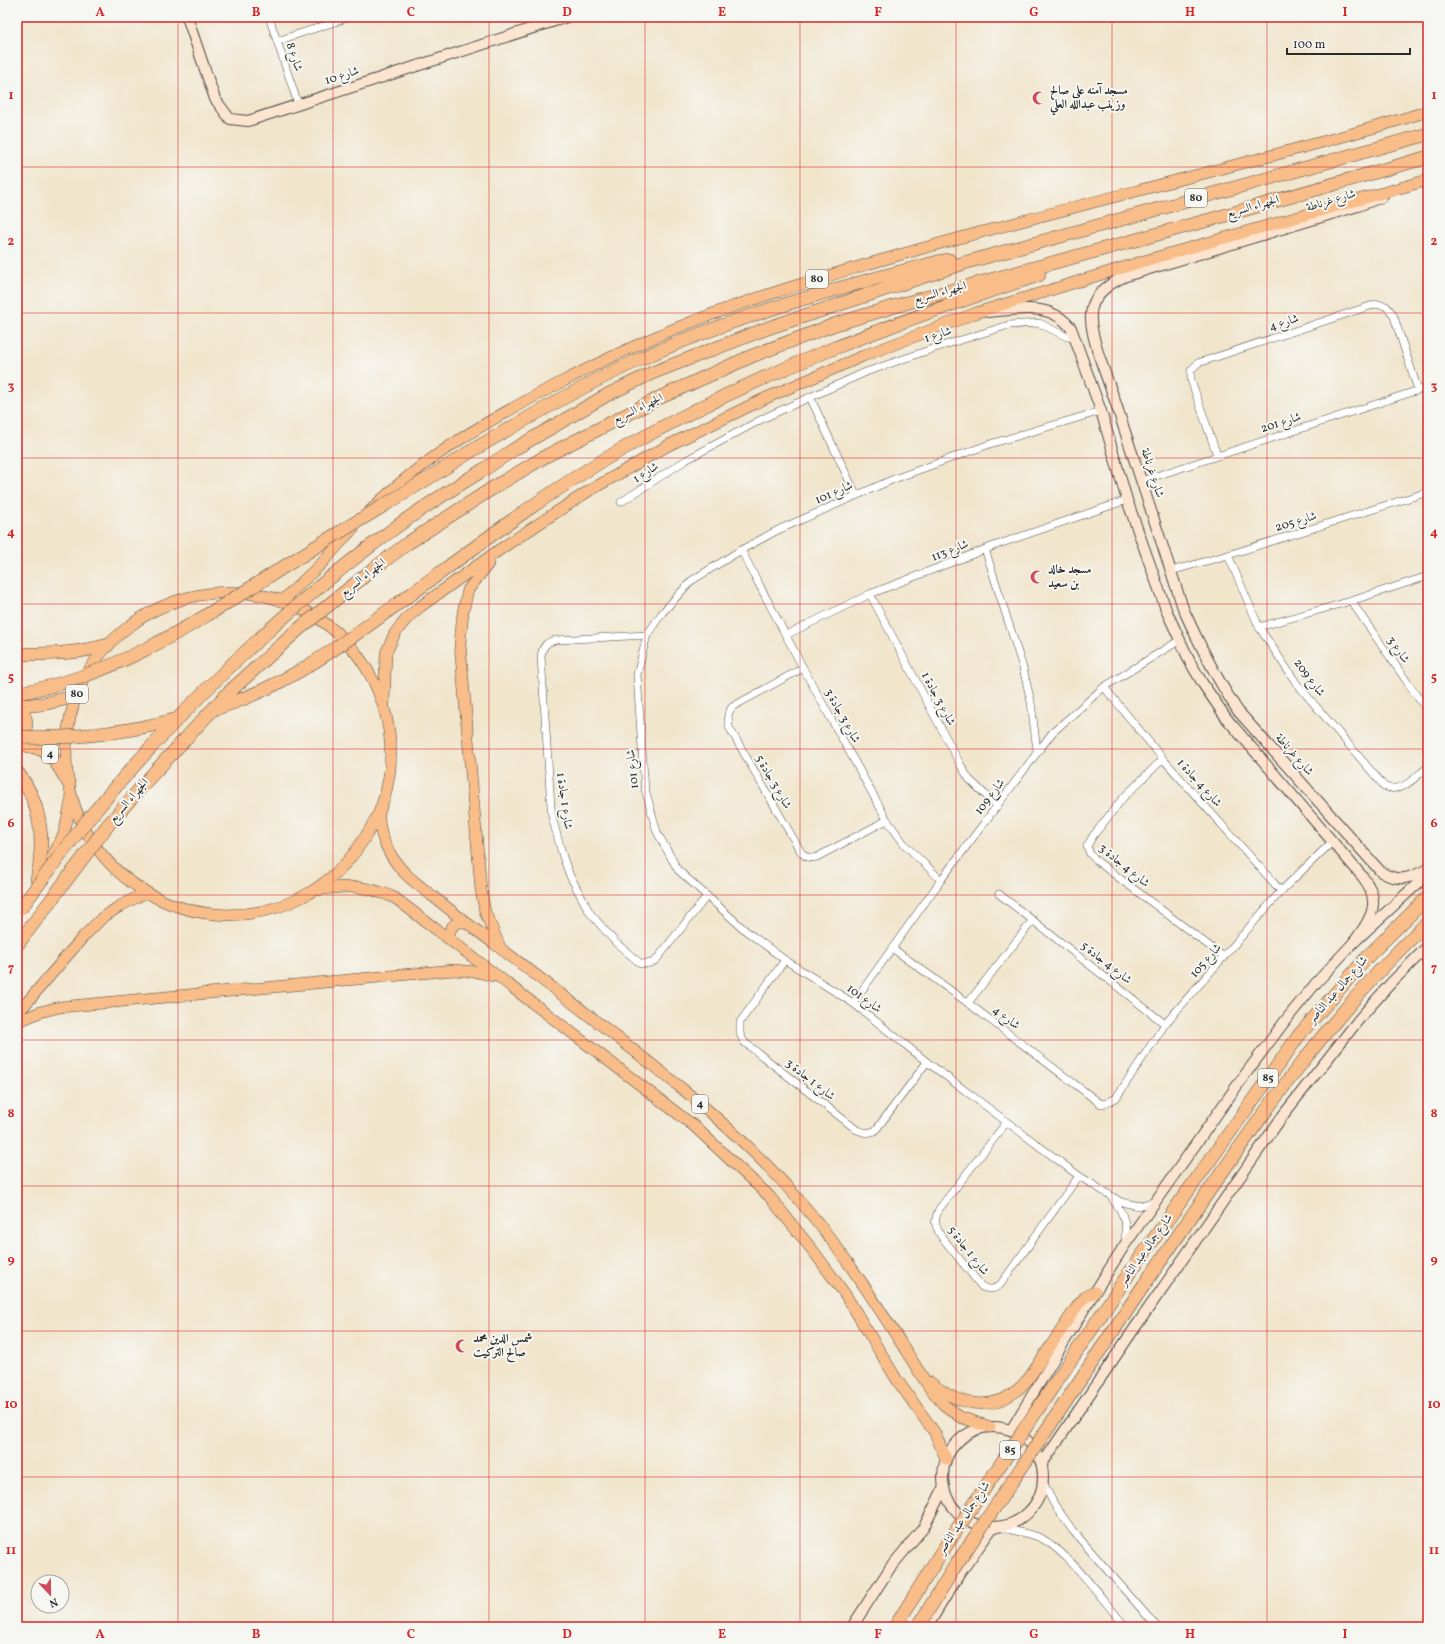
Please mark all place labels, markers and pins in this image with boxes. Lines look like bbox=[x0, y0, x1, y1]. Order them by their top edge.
place label: مسجد آمنه علي صالح وزينب عبدالله العلي bbox=[1049, 82, 1128, 116]
mosque icon: مسجد آمنه علي صالح وزينب عبدالله العلي bbox=[1031, 90, 1047, 106]
place label: مسجد خالد بن سعيد bbox=[1048, 562, 1092, 592]
mosque icon: مسجد خالد بن سعيد bbox=[1029, 569, 1045, 585]
place label: شمس الدين محمد صالح التركيت bbox=[473, 1331, 532, 1363]
mosque icon: شمس الدين محمد صالح التركيت bbox=[454, 1338, 470, 1354]

